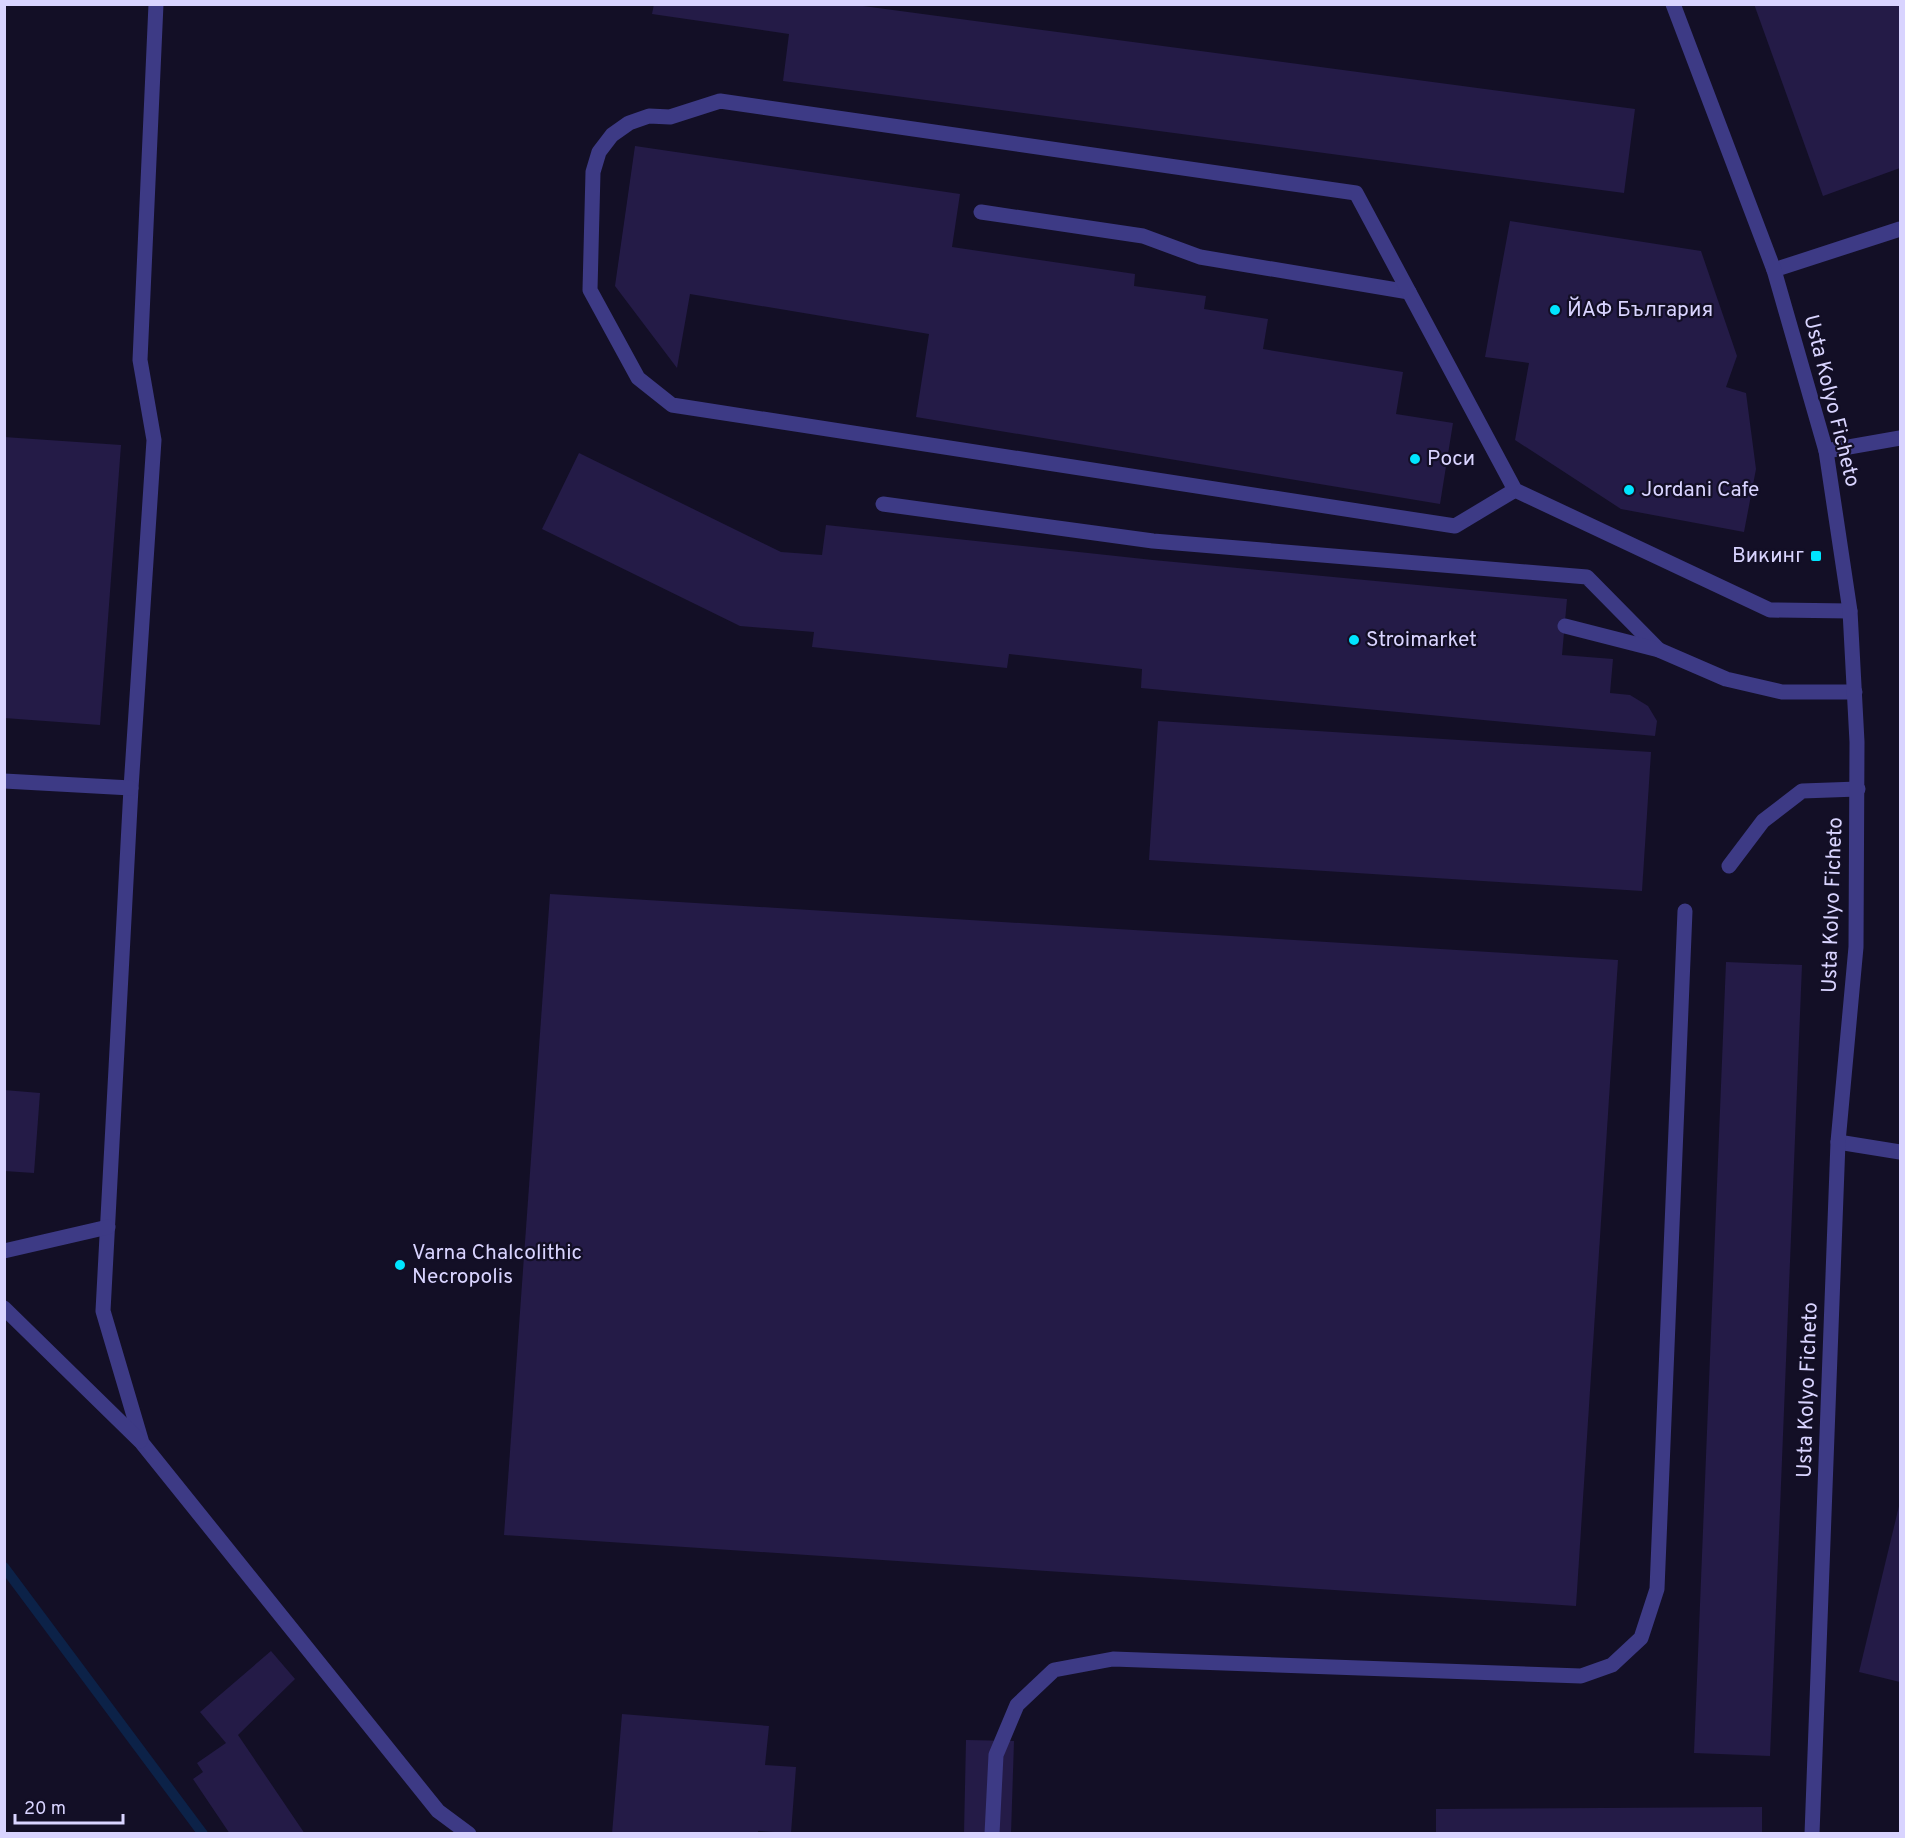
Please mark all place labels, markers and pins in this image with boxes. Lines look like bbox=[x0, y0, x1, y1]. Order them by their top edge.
place label: ЙАФ България bbox=[1567, 296, 1713, 324]
marker: ЙАФ България bbox=[1548, 303, 1562, 317]
place label: Роси bbox=[1427, 446, 1475, 473]
marker: Роси bbox=[1408, 452, 1422, 466]
place label: Jordani Cafe bbox=[1641, 477, 1759, 504]
marker: Jordani Cafe bbox=[1622, 483, 1636, 497]
place label: Викинг bbox=[1732, 543, 1804, 570]
marker: Викинг bbox=[1809, 549, 1823, 563]
place label: Stroimarket bbox=[1366, 627, 1477, 654]
marker: Stroimarket bbox=[1347, 633, 1361, 647]
place label: Varna Chalcolithic Necropolis bbox=[412, 1240, 582, 1291]
marker: Varna Chalcolithic Necropolis bbox=[393, 1258, 407, 1272]

